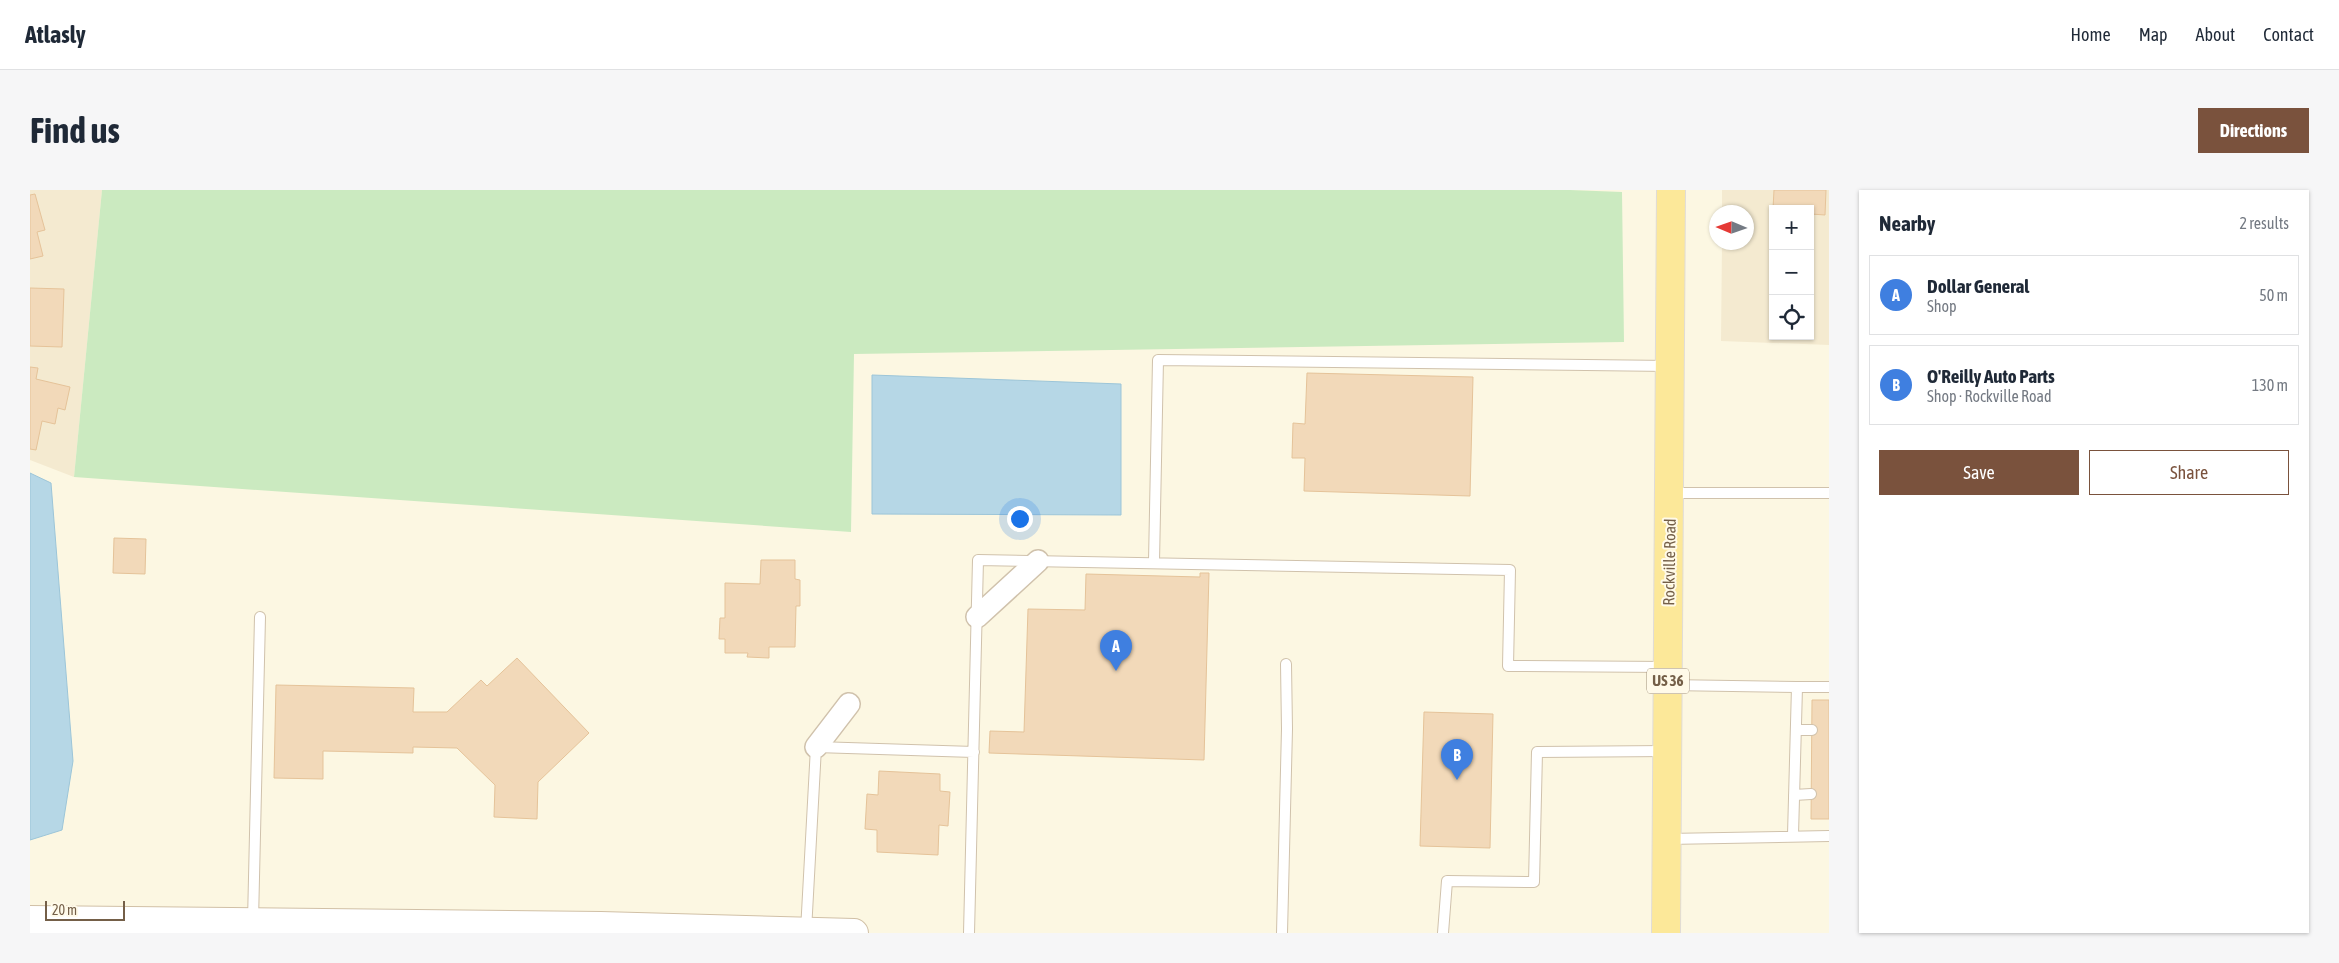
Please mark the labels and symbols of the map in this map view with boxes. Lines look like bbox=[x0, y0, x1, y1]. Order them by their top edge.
north arrow bbox=[1709, 205, 1754, 250]
your location bbox=[1007, 506, 1033, 532]
street label: Rockville Road bbox=[1659, 518, 1679, 606]
pin: A bbox=[1100, 630, 1132, 671]
road number: US 36 bbox=[1647, 668, 1689, 694]
pin: B bbox=[1441, 739, 1473, 780]
scale bar bbox=[45, 898, 125, 921]

